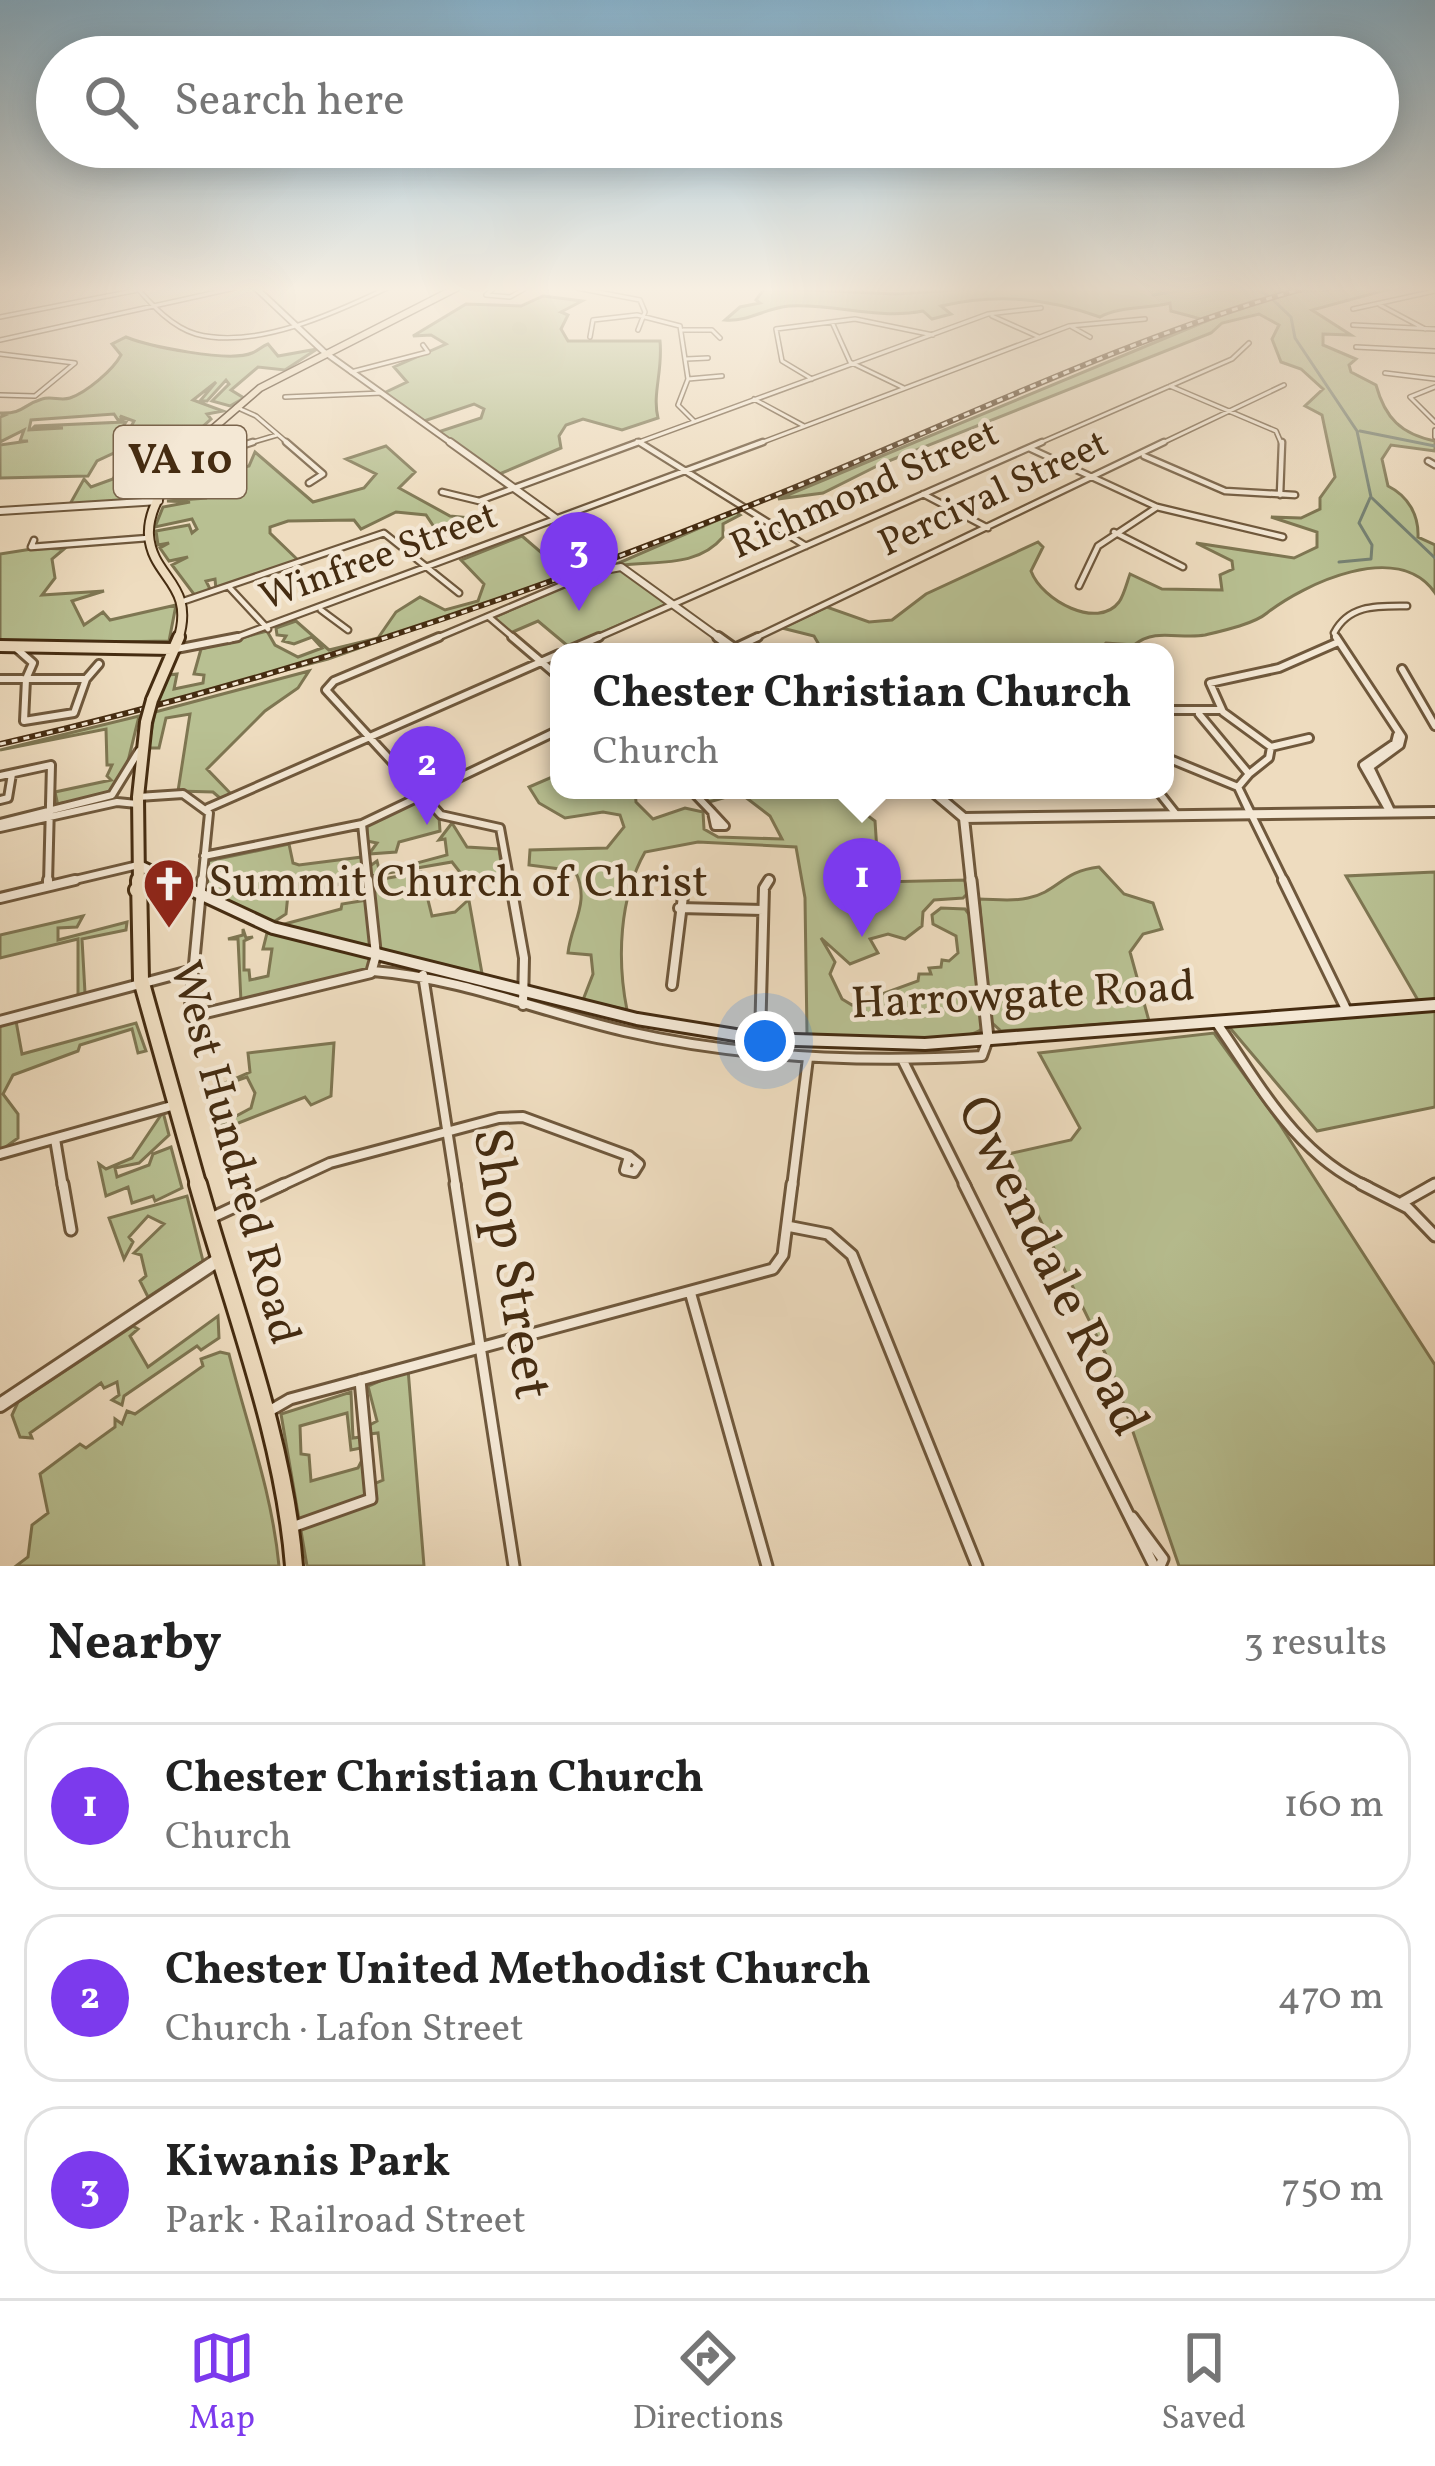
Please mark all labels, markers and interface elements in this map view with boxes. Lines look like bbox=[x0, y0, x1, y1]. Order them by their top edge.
search box bbox=[36, 36, 1399, 168]
icon: search bbox=[78, 69, 144, 135]
text: Search here bbox=[174, 71, 405, 134]
street label: Richmond Street bbox=[722, 408, 1008, 574]
street label: Percival Street bbox=[870, 418, 1118, 572]
road number: VA 10 bbox=[114, 426, 246, 498]
street label: Winfree Street bbox=[252, 490, 506, 626]
pin: 3 bbox=[540, 512, 618, 611]
popup bbox=[550, 643, 1174, 799]
text: Chester Christian Church bbox=[592, 663, 1132, 726]
pin: 2 bbox=[388, 726, 466, 825]
text: Church bbox=[592, 726, 719, 780]
pin: 1 bbox=[823, 838, 901, 937]
place label: Summit Church of Christ bbox=[208, 853, 708, 916]
church icon: Summit Church of Christ bbox=[141, 856, 197, 930]
street label: West Hundred Road bbox=[152, 954, 314, 1352]
street label: Harrowgate Road bbox=[849, 957, 1197, 1037]
your location bbox=[735, 1011, 795, 1071]
street label: Owendale Road bbox=[935, 1084, 1165, 1450]
street label: Shop Street bbox=[451, 1123, 567, 1405]
text: Nearby bbox=[48, 1609, 222, 1680]
text: 3 results bbox=[1244, 1617, 1387, 1671]
text: Chester Christian Church bbox=[165, 1748, 704, 1811]
text: 1 bbox=[82, 1779, 98, 1833]
text: 160 m bbox=[1283, 1779, 1384, 1833]
text: Church bbox=[165, 1811, 292, 1865]
text: Chester United Methodist Church bbox=[165, 1940, 871, 2003]
text: 2 bbox=[80, 1971, 100, 2025]
text: 470 m bbox=[1278, 1971, 1384, 2025]
text: Church · Lafon Street bbox=[165, 2003, 524, 2057]
text: Kiwanis Park bbox=[165, 2132, 450, 2195]
text: 3 bbox=[80, 2163, 100, 2217]
text: 750 m bbox=[1281, 2163, 1384, 2217]
text: Park · Railroad Street bbox=[165, 2195, 526, 2249]
tab: Map bbox=[189, 2325, 255, 2443]
tab: Directions bbox=[632, 2325, 784, 2443]
tab: Saved bbox=[1161, 2325, 1246, 2443]

